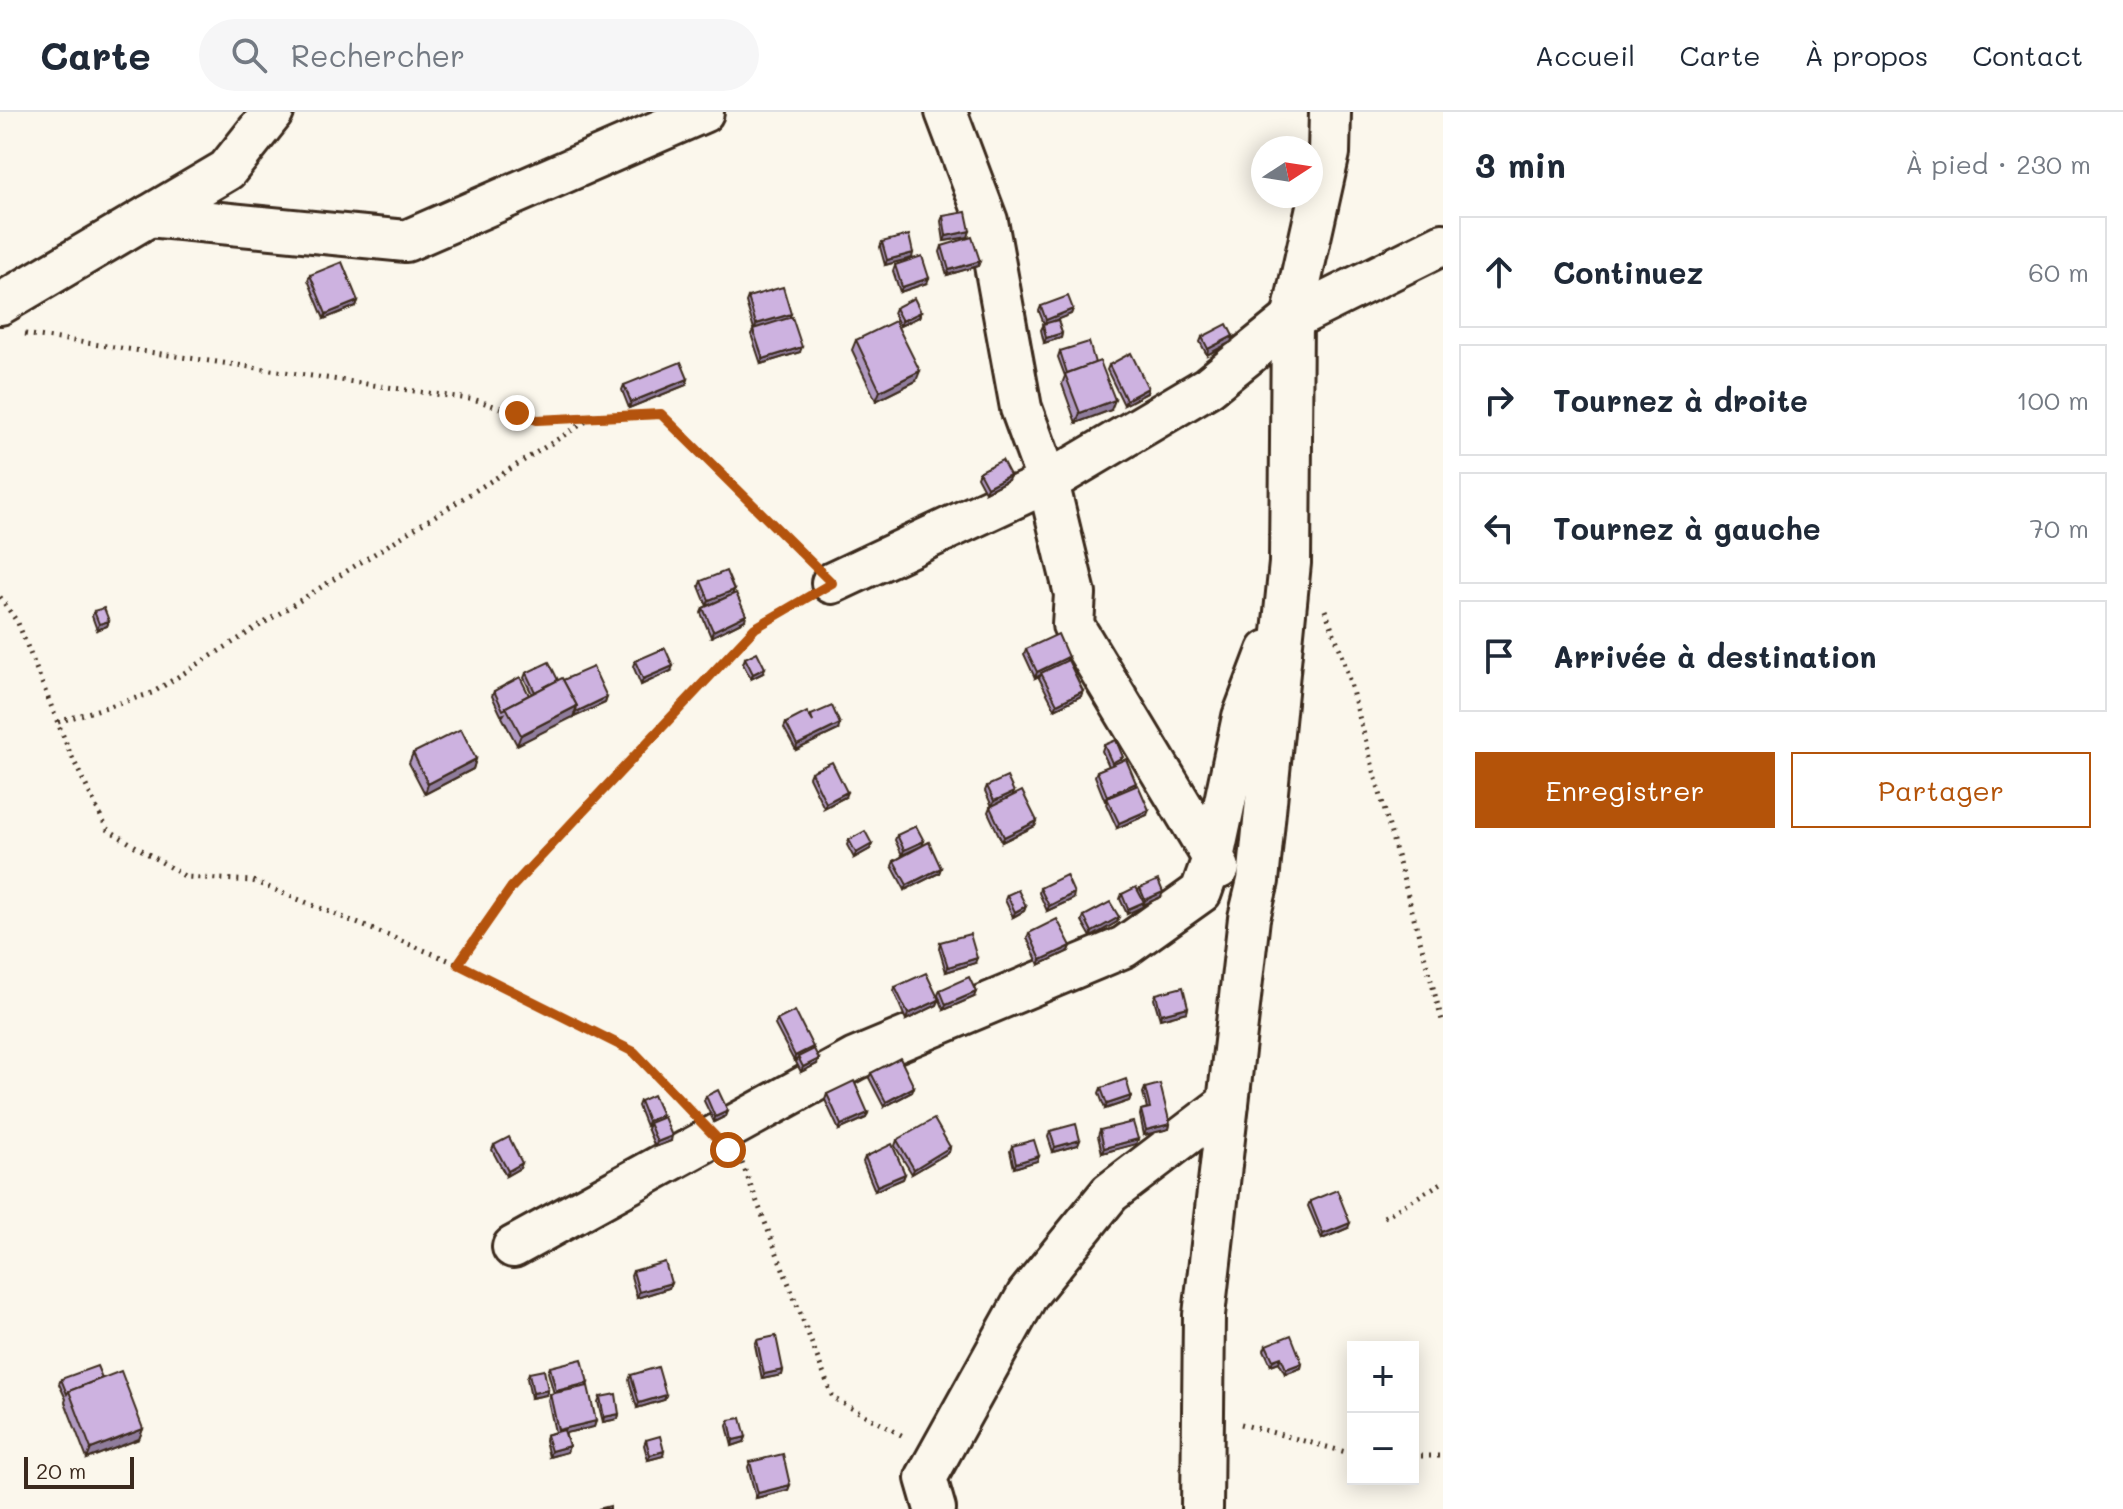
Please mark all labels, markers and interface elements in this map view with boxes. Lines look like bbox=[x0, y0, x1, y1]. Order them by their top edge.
search box bbox=[199, 19, 759, 91]
text: Carte bbox=[40, 30, 151, 80]
icon: search bbox=[227, 33, 271, 77]
text: Rechercher bbox=[291, 35, 465, 75]
text: Accueil bbox=[1535, 37, 1635, 73]
text: Carte bbox=[1679, 37, 1761, 73]
text: À propos bbox=[1805, 37, 1928, 73]
text: Contact bbox=[1972, 37, 2083, 73]
north arrow bbox=[1251, 136, 1323, 208]
text: 3 min bbox=[1475, 142, 1566, 187]
text: À pied · 230 m bbox=[1905, 147, 2091, 181]
icon: ahead bbox=[1477, 250, 1521, 294]
text: Continuez bbox=[1553, 252, 1703, 292]
text: 60 m bbox=[2028, 255, 2089, 289]
icon: right bbox=[1477, 378, 1521, 422]
text: Tournez à droite bbox=[1553, 380, 1808, 420]
text: 100 m bbox=[2016, 383, 2089, 417]
route end bbox=[499, 395, 535, 431]
icon: left bbox=[1477, 506, 1521, 550]
text: Tournez à gauche bbox=[1553, 508, 1821, 548]
text: 70 m bbox=[2029, 511, 2089, 545]
icon: arrive bbox=[1477, 634, 1521, 678]
text: Arrivée à destination bbox=[1553, 636, 1876, 676]
button: Enregistrer bbox=[1475, 752, 1775, 828]
button: Partager bbox=[1791, 752, 2091, 828]
route start bbox=[710, 1132, 746, 1168]
map controls bbox=[1347, 1341, 1419, 1485]
button: + bbox=[1347, 1341, 1419, 1413]
button: − bbox=[1347, 1413, 1419, 1485]
scale bar bbox=[24, 1453, 134, 1489]
text: 20 m bbox=[36, 1456, 86, 1485]

